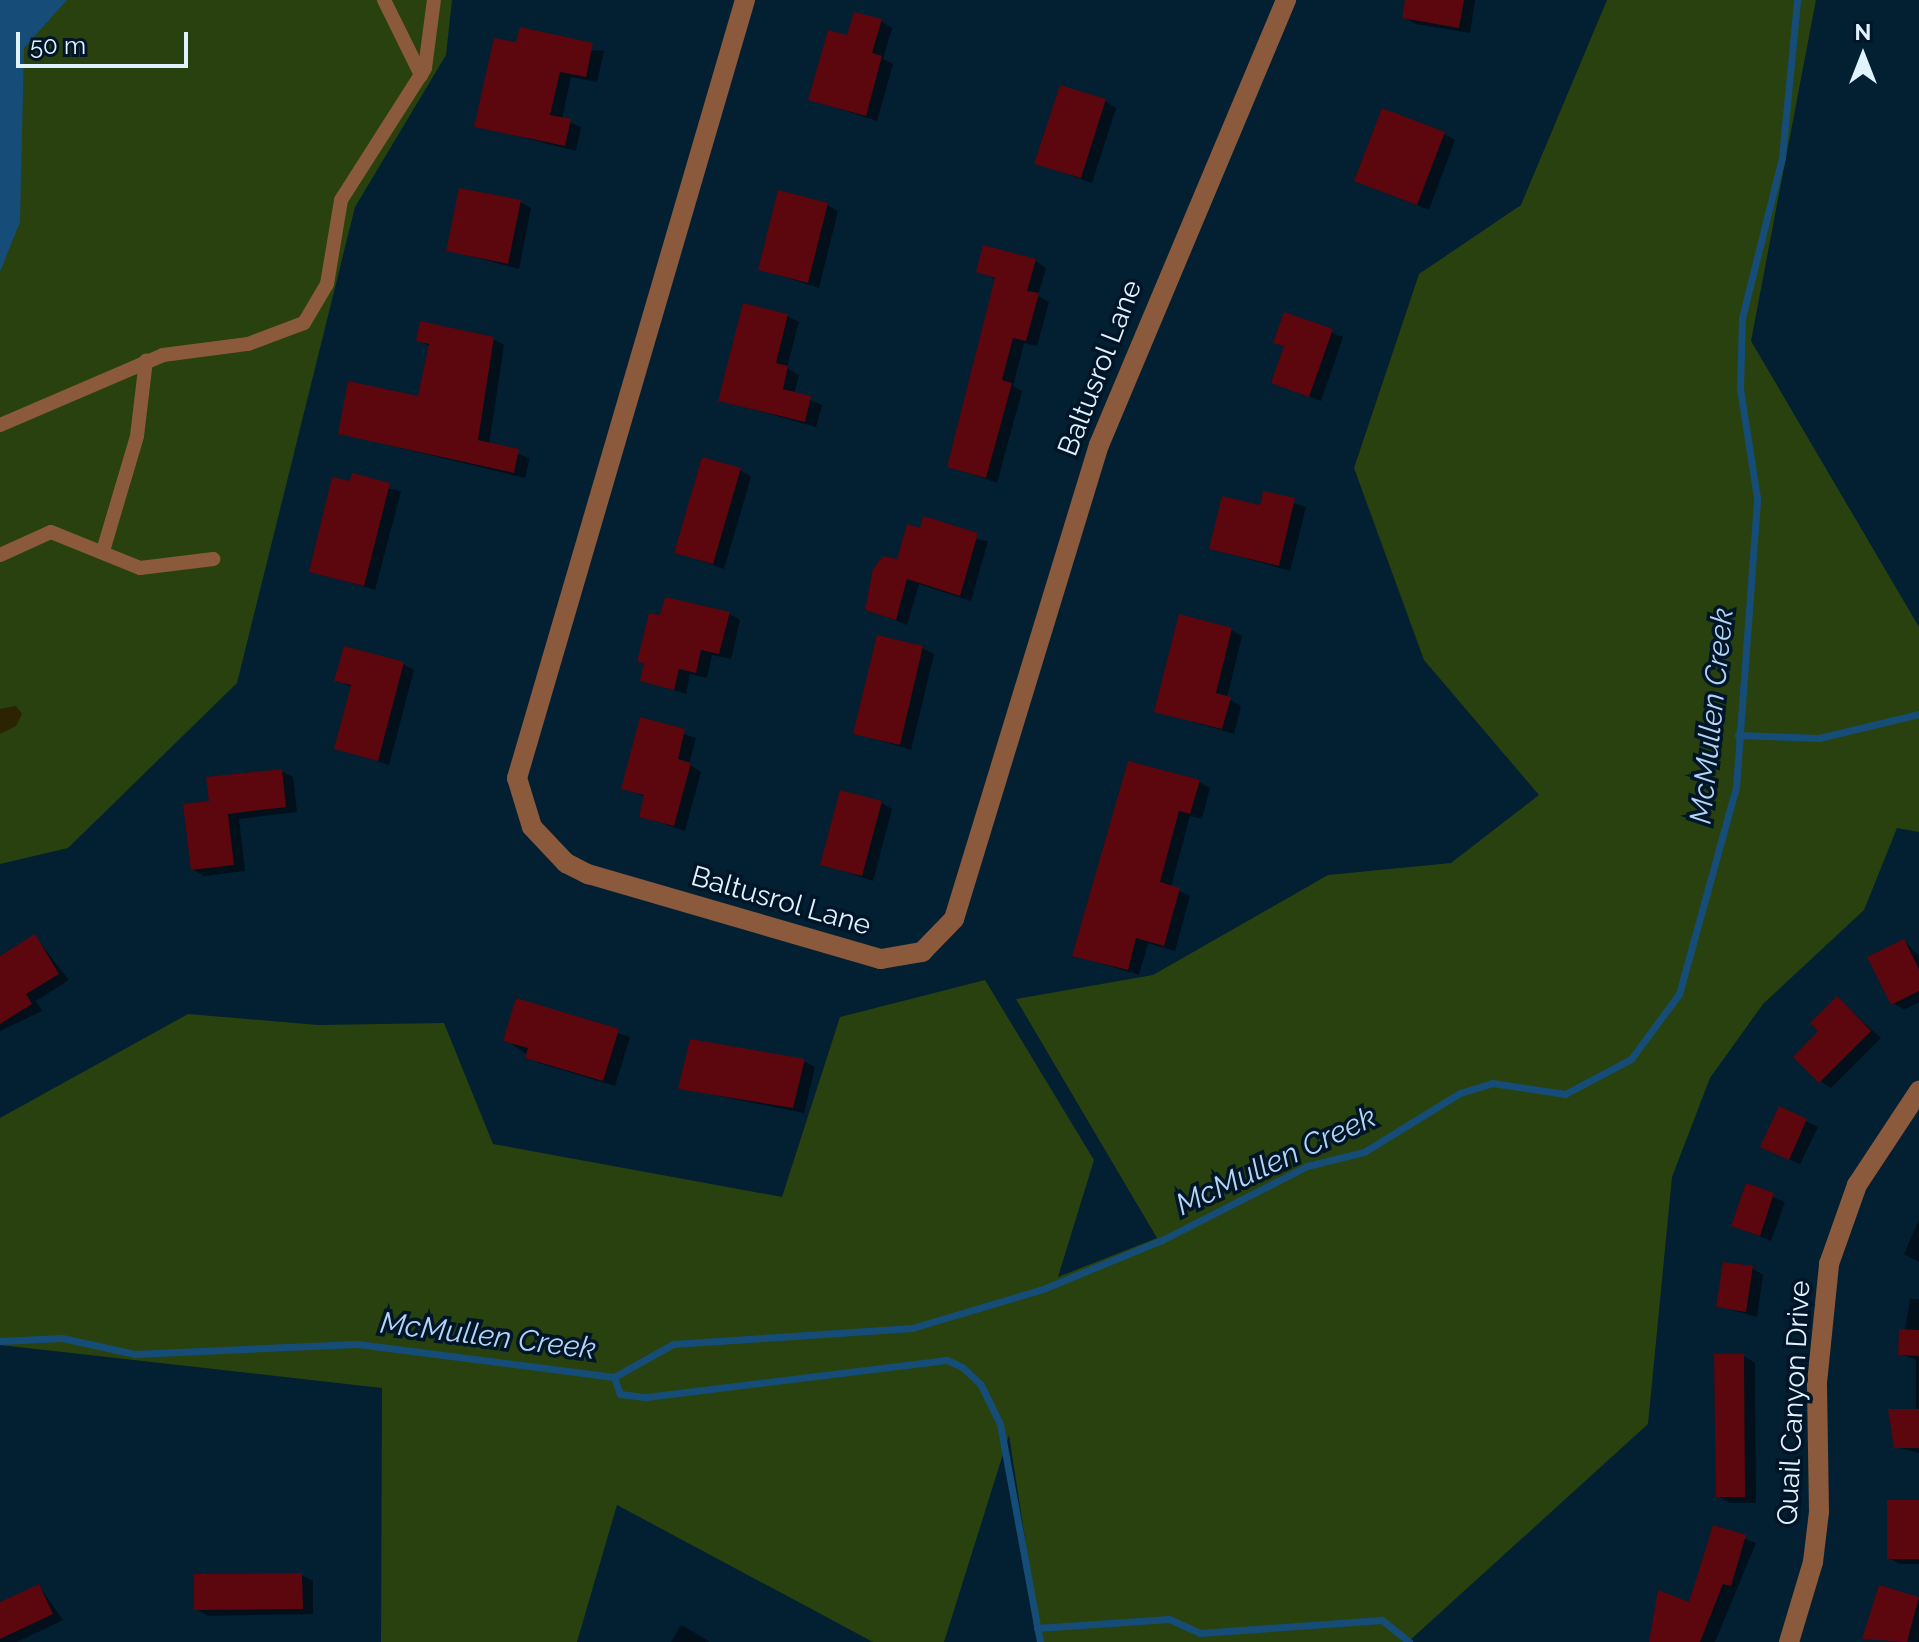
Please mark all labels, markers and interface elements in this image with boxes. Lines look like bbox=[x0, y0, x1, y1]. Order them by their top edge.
scale bar bbox=[20, 16, 192, 66]
north arrow bbox=[1823, 16, 1903, 96]
text: N bbox=[1855, 19, 1871, 45]
text: 50 m bbox=[30, 31, 86, 60]
street label: Baltusrol Lane bbox=[1051, 275, 1149, 461]
water label: McMullen Creek bbox=[1683, 606, 1741, 826]
street label: Baltusrol Lane bbox=[687, 859, 875, 943]
water label: McMullen Creek bbox=[1170, 1099, 1382, 1223]
street label: Quail Canyon Drive bbox=[1771, 1279, 1817, 1527]
water label: McMullen Creek bbox=[378, 1305, 598, 1367]

